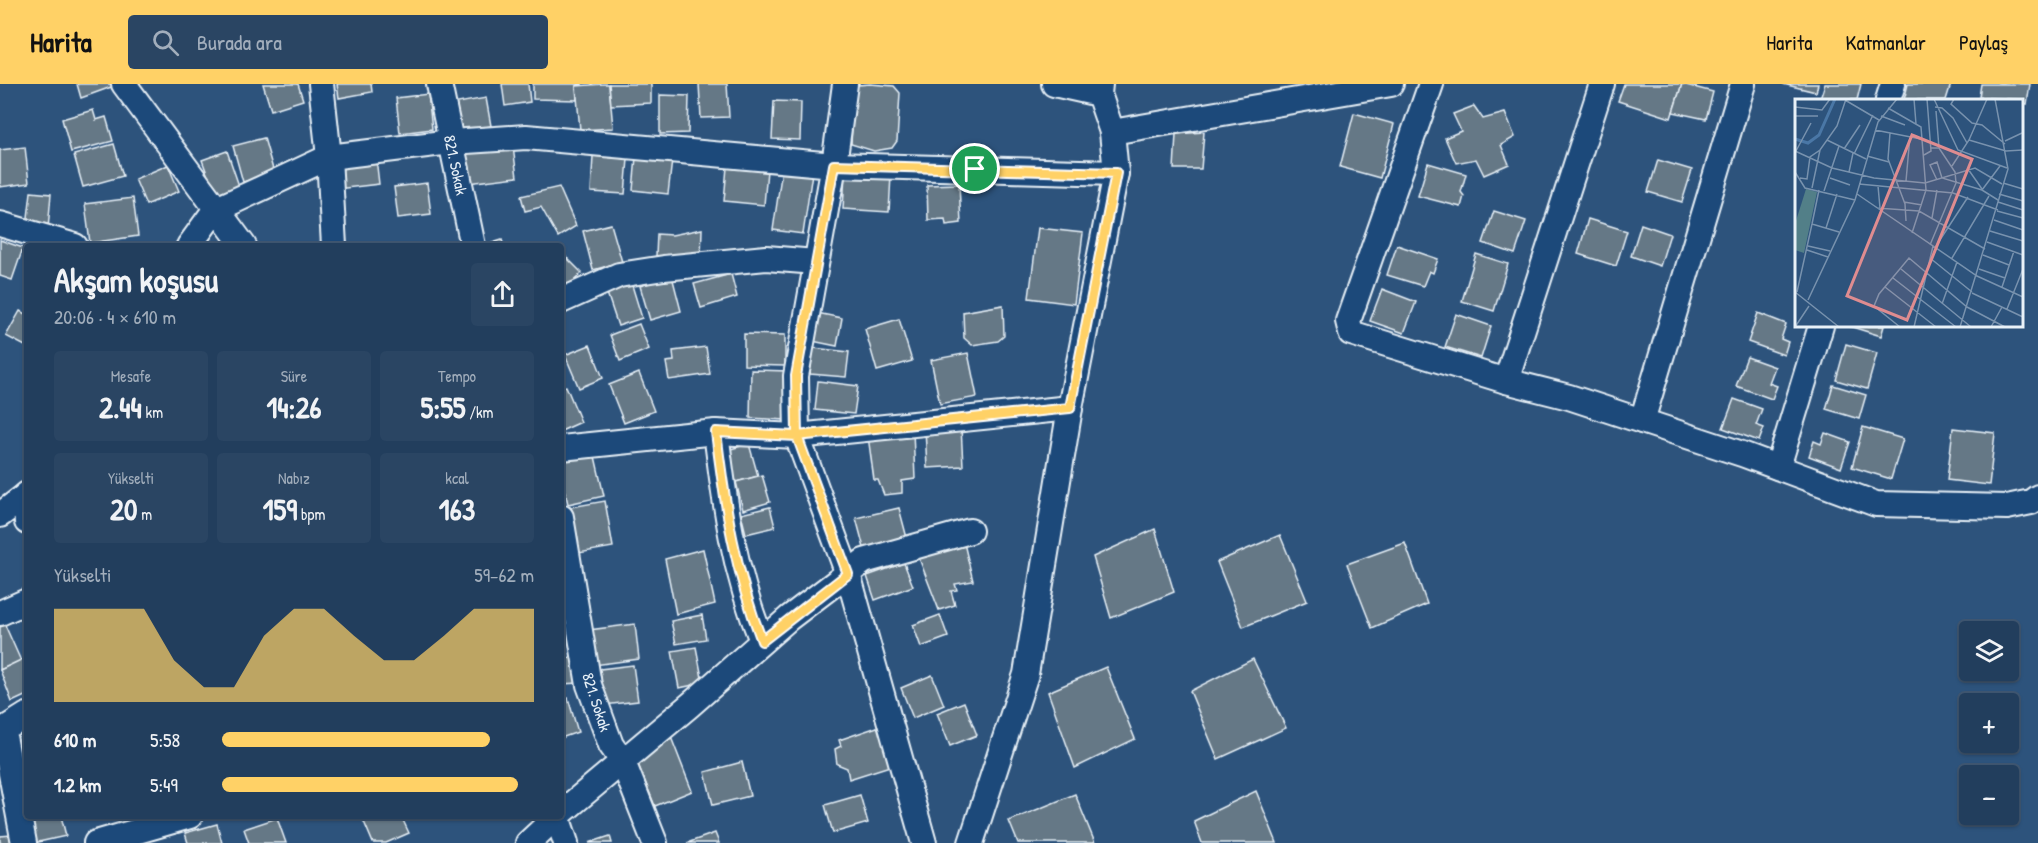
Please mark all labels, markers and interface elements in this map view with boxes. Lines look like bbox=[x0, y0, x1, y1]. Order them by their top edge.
search box bbox=[128, 15, 548, 69]
text: Harita bbox=[30, 23, 92, 61]
icon: search bbox=[149, 26, 182, 59]
text: Burada ara bbox=[197, 27, 282, 57]
text: Harita bbox=[1766, 28, 1813, 57]
text: Katmanlar bbox=[1846, 28, 1926, 57]
text: Paylaş bbox=[1959, 28, 2008, 57]
inset map bbox=[1795, 99, 2023, 327]
street label: 821. Sokak bbox=[439, 133, 473, 197]
pin bbox=[949, 143, 1000, 194]
icon: arrive bbox=[958, 152, 991, 185]
text: Akşam koşusu bbox=[54, 258, 218, 302]
button: share bbox=[471, 263, 534, 326]
text: 20:06 · 4 × 610 m bbox=[54, 303, 176, 330]
text: Mesafe bbox=[111, 365, 151, 387]
text: Süre bbox=[281, 365, 307, 387]
text: Tempo bbox=[438, 365, 476, 387]
text: 2.44 bbox=[99, 387, 142, 427]
text: 14:26 bbox=[266, 387, 322, 427]
text: 5:55 bbox=[421, 387, 466, 427]
text: km bbox=[142, 401, 163, 423]
text: /km bbox=[466, 401, 494, 423]
text: Yükselti bbox=[108, 467, 154, 489]
text: Nabız bbox=[278, 467, 310, 489]
text: kcal bbox=[445, 467, 469, 489]
text: 20 bbox=[110, 489, 137, 529]
text: 159 bbox=[263, 489, 297, 529]
text: 163 bbox=[439, 489, 475, 529]
text: m bbox=[137, 503, 152, 525]
text: bpm bbox=[297, 503, 325, 525]
text: Yükselti bbox=[54, 561, 111, 588]
text: 59–62 m bbox=[474, 561, 534, 588]
map controls bbox=[1959, 621, 2019, 825]
button: layers bbox=[1959, 621, 2019, 681]
street label: 821. Sokak bbox=[577, 670, 617, 735]
button: + bbox=[1959, 693, 2019, 753]
text: 610 m bbox=[54, 726, 96, 753]
text: 5:58 bbox=[150, 726, 180, 753]
button: − bbox=[1959, 765, 2019, 825]
text: 1.2 km bbox=[54, 771, 101, 798]
text: 5:49 bbox=[150, 771, 178, 798]

